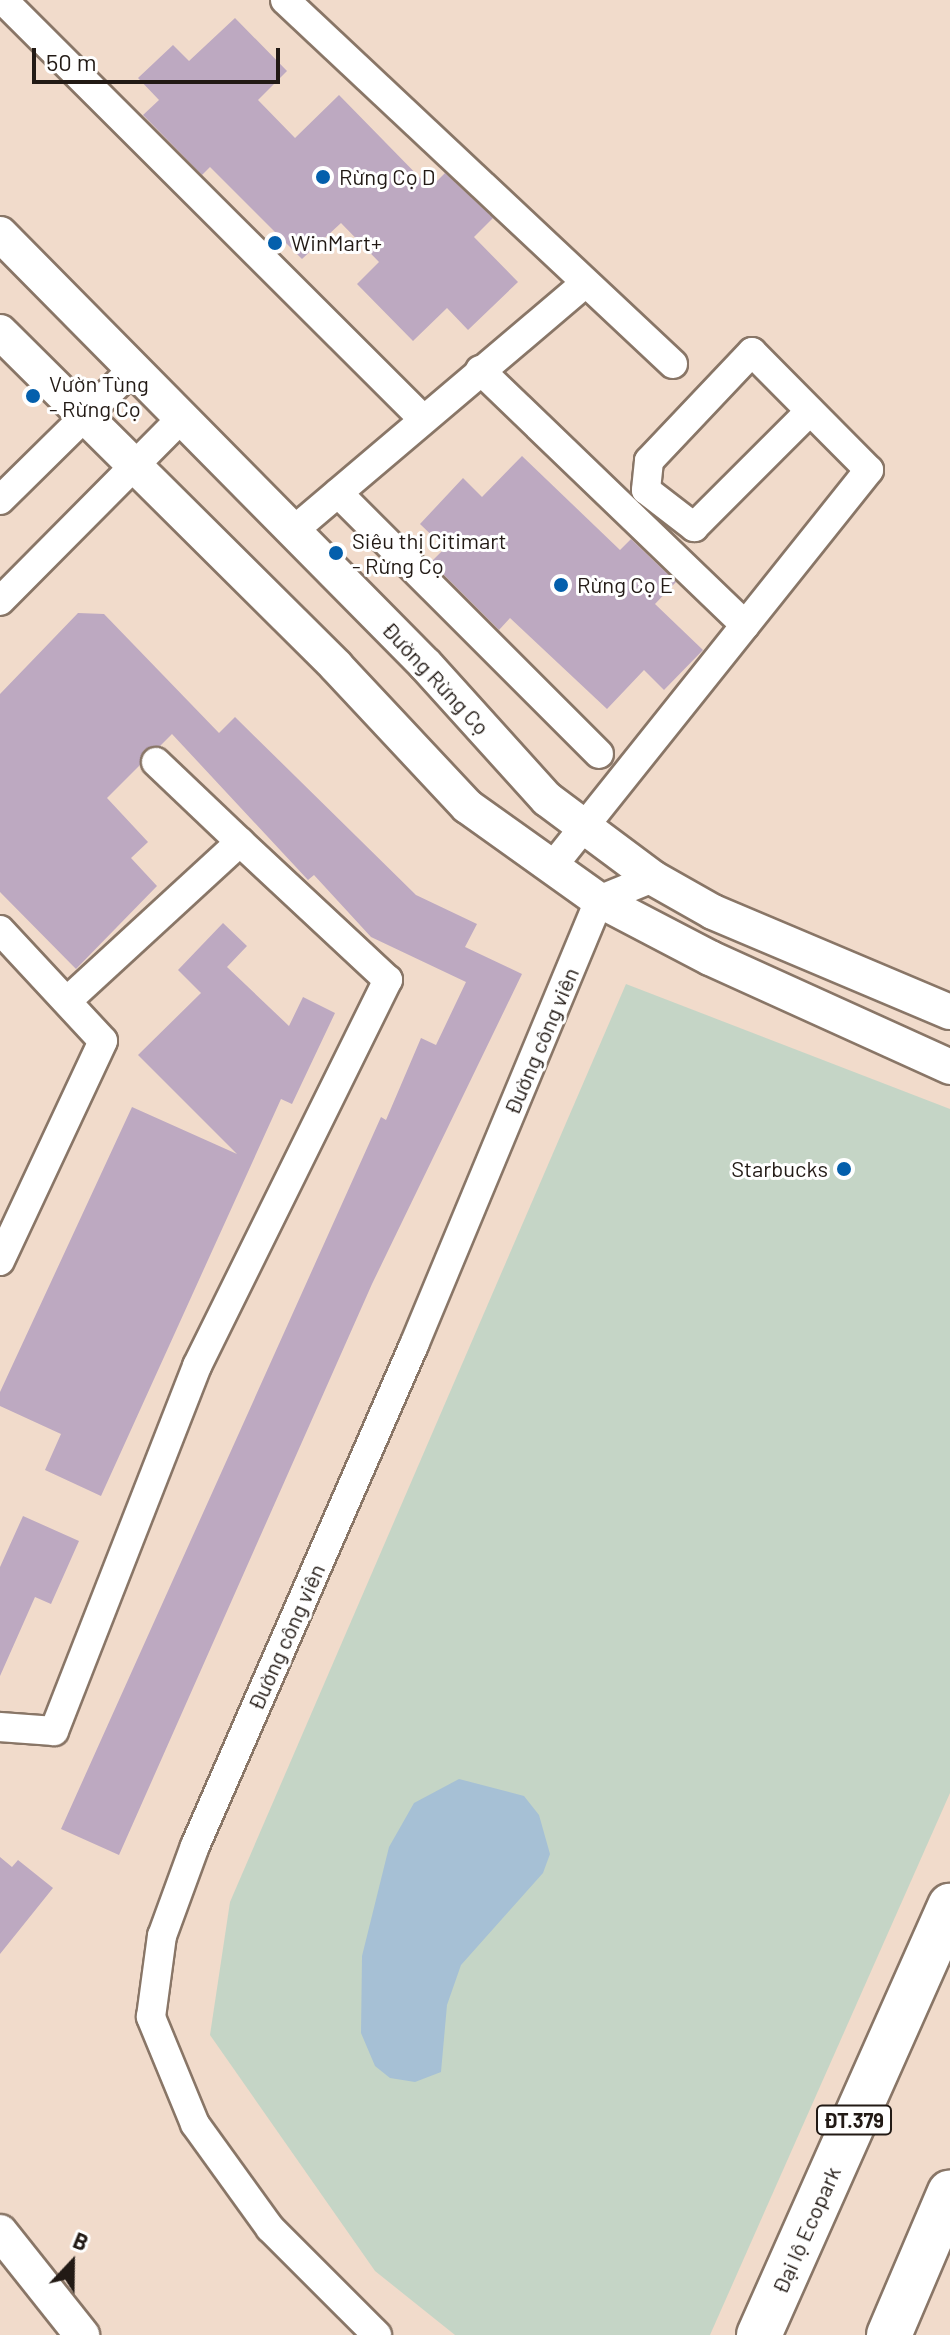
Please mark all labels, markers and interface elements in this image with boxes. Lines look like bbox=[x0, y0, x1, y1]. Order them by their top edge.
scale bar bbox=[36, 32, 284, 82]
text: 50 m bbox=[46, 47, 97, 76]
place label: Rừng Cọ D bbox=[339, 164, 435, 190]
marker: Rừng Cọ D bbox=[314, 168, 332, 186]
place label: WinMart+ bbox=[291, 230, 382, 256]
marker: WinMart+ bbox=[266, 234, 284, 252]
place label: Vườn Tùng - Rừng Cọ bbox=[49, 370, 149, 422]
marker: Vườn Tùng - Rừng Cọ bbox=[24, 387, 42, 405]
place label: Siêu thị Citimart - Rừng Cọ bbox=[352, 527, 507, 578]
marker: Siêu thị Citimart - Rừng Cọ bbox=[327, 544, 345, 562]
place label: Rừng Cọ E bbox=[577, 572, 673, 598]
marker: Rừng Cọ E bbox=[552, 576, 570, 594]
street label: Đường Rừng Cọ bbox=[377, 616, 495, 740]
street label: Đường công viên bbox=[498, 963, 584, 1119]
place label: Starbucks bbox=[731, 1156, 828, 1182]
marker: Starbucks bbox=[835, 1160, 853, 1178]
street label: Đường công viên bbox=[242, 1560, 330, 1714]
road number: ĐT.379 bbox=[816, 2104, 892, 2136]
street label: Đại lộ Ecopark bbox=[766, 2162, 846, 2298]
north arrow bbox=[32, 2223, 112, 2303]
text: B bbox=[70, 2226, 92, 2255]

